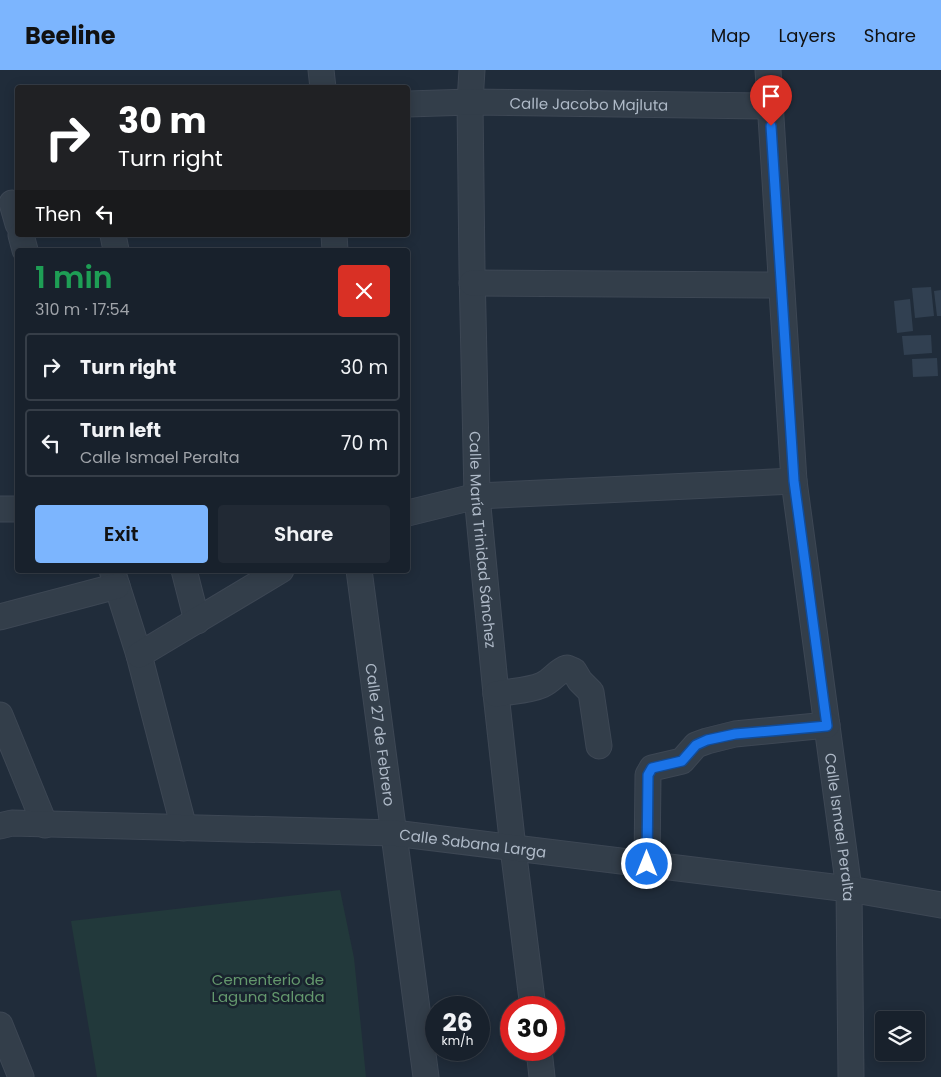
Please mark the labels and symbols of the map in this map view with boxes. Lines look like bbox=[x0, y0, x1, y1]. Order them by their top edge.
pin bbox=[750, 75, 792, 126]
street label: Calle Jacobo Majluta bbox=[509, 92, 668, 115]
street label: Calle María Trinidad Sánchez bbox=[465, 431, 502, 649]
street label: Calle 27 de Febrero bbox=[361, 662, 401, 807]
street label: Calle Ismael Peralta bbox=[820, 751, 860, 901]
street label: Calle Sabana Larga bbox=[398, 823, 548, 862]
position arrow bbox=[620, 837, 672, 889]
park label: Cementerio de Laguna Salada bbox=[211, 969, 325, 1007]
speed limit sign: 30 bbox=[500, 996, 565, 1061]

